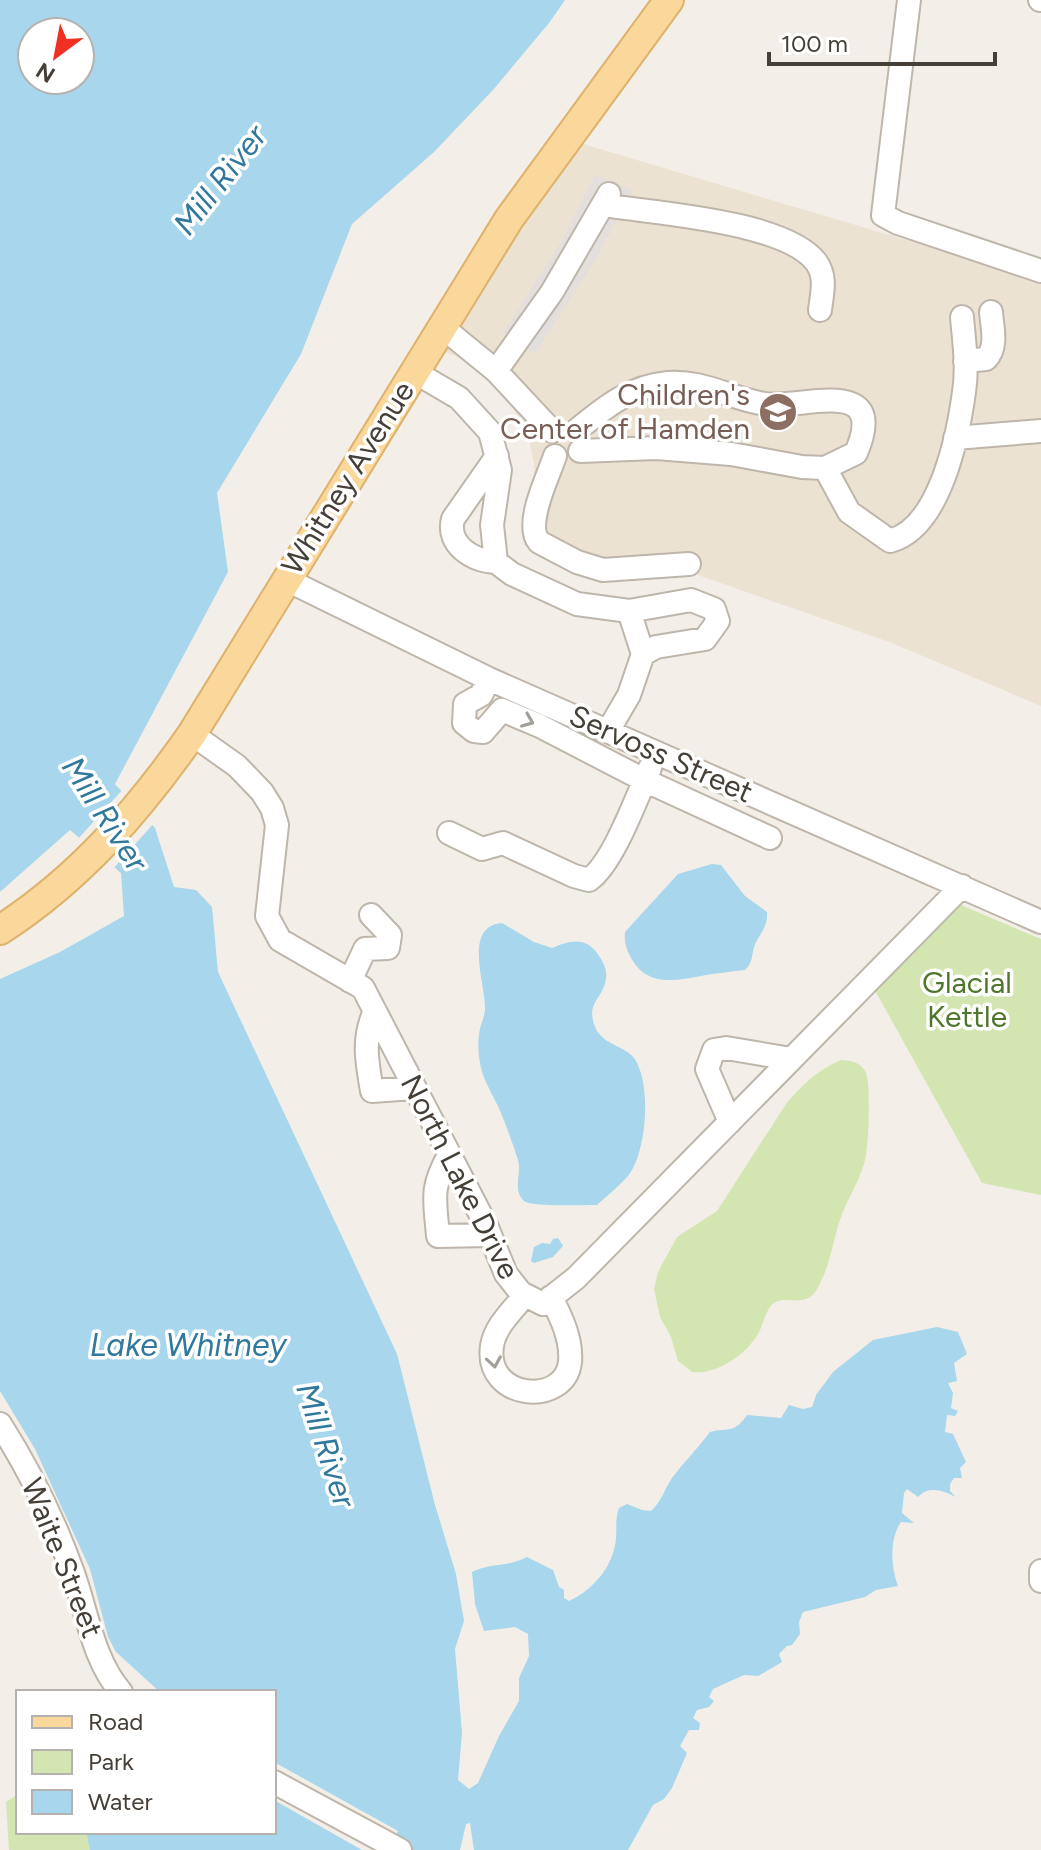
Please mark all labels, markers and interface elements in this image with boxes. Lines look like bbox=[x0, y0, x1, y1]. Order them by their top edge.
north arrow bbox=[16, 16, 96, 96]
scale bar bbox=[769, 16, 995, 66]
text: 100 m bbox=[781, 29, 848, 58]
text: N bbox=[31, 57, 60, 88]
water label: Mill River bbox=[165, 117, 275, 242]
street label: Whitney Avenue bbox=[273, 374, 422, 581]
place label: Children's Center of Hamden bbox=[500, 376, 750, 447]
school or university icon: Children's Center of Hamden bbox=[757, 391, 799, 433]
street label: Servoss Street bbox=[564, 697, 759, 810]
one-way arrow bbox=[520, 711, 534, 727]
water label: Mill River bbox=[54, 750, 157, 879]
park label: Glacial Kettle bbox=[922, 964, 1012, 1035]
street label: North Lake Drive bbox=[393, 1068, 528, 1285]
water label: Lake Whitney bbox=[90, 1326, 287, 1364]
one-way arrow bbox=[485, 1355, 502, 1368]
water label: Mill River bbox=[288, 1378, 364, 1513]
street label: Waite Street bbox=[14, 1473, 111, 1643]
legend bbox=[16, 1690, 276, 1834]
text: Road bbox=[88, 1707, 143, 1736]
text: Park bbox=[88, 1747, 134, 1776]
text: Water bbox=[88, 1787, 153, 1816]

